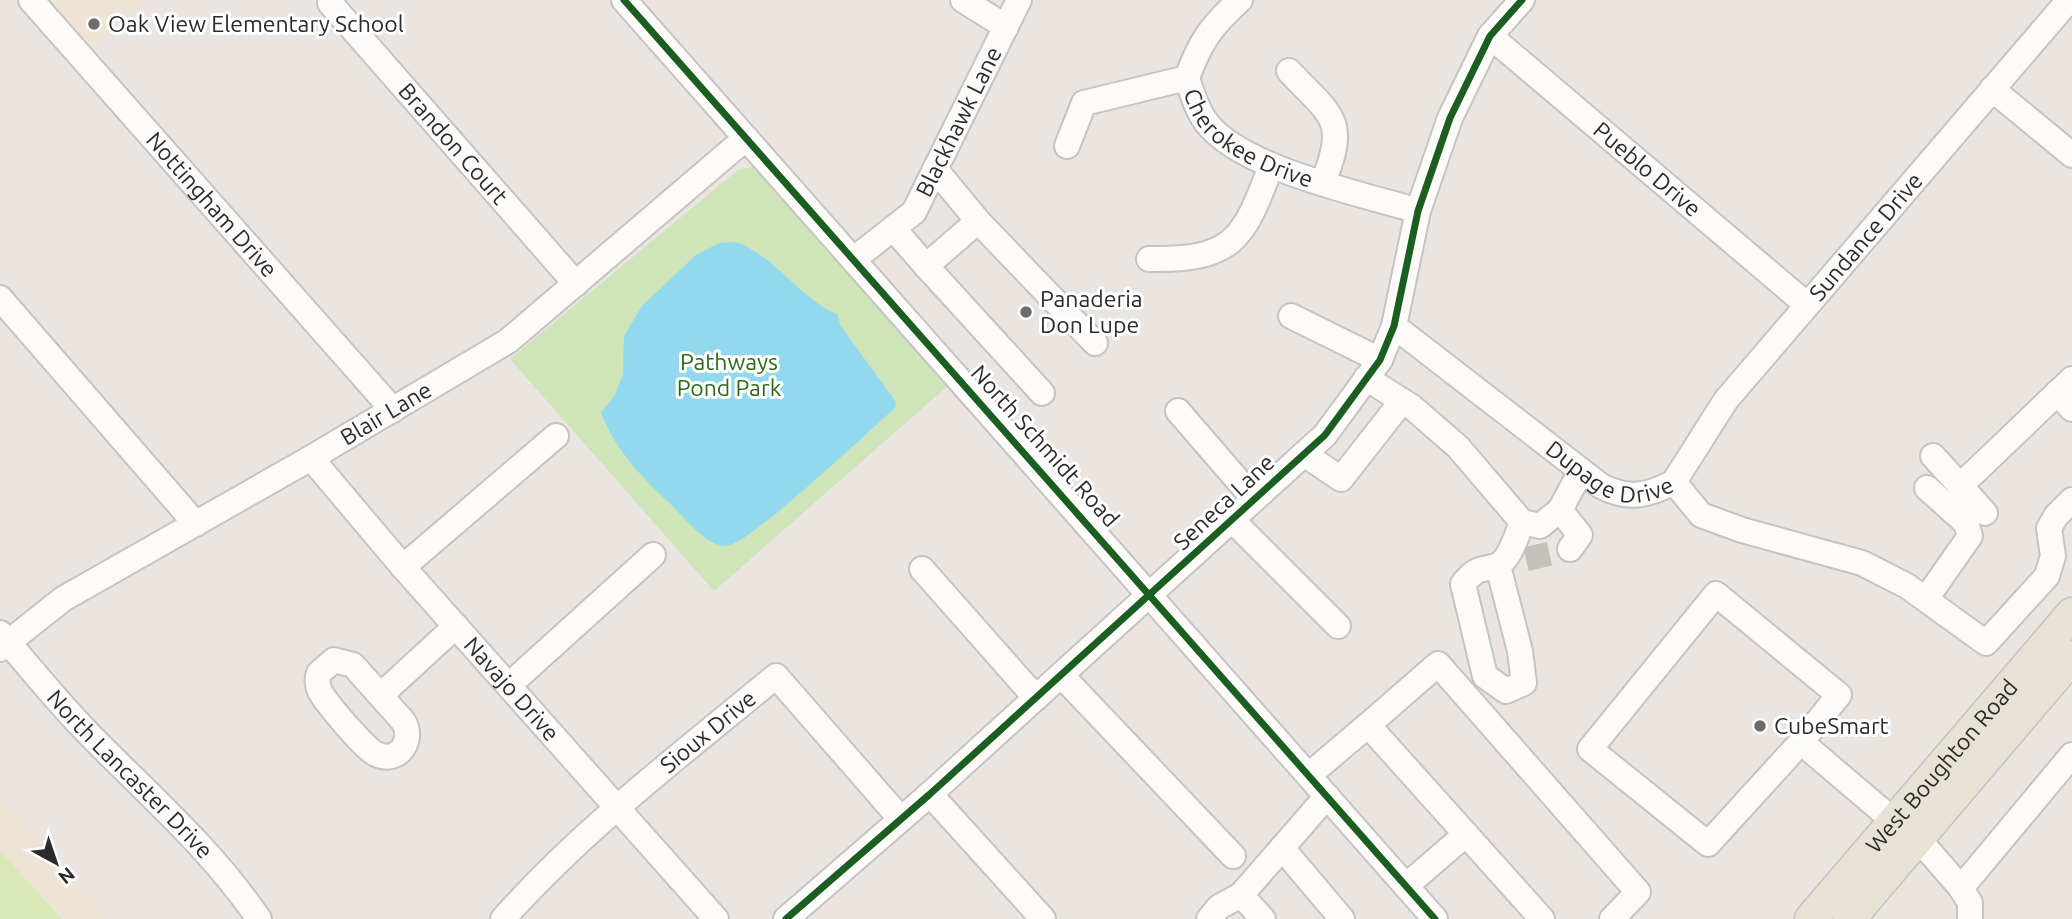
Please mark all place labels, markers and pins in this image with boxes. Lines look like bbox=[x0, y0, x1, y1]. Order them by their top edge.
place label: Oak View Elementary School bbox=[108, 11, 404, 36]
marker: Oak View Elementary School bbox=[86, 16, 102, 32]
place label: Panaderia Don Lupe bbox=[1040, 286, 1143, 337]
marker: Panaderia Don Lupe bbox=[1018, 304, 1034, 320]
place label: CubeSmart bbox=[1774, 713, 1889, 738]
marker: CubeSmart bbox=[1752, 718, 1768, 734]

